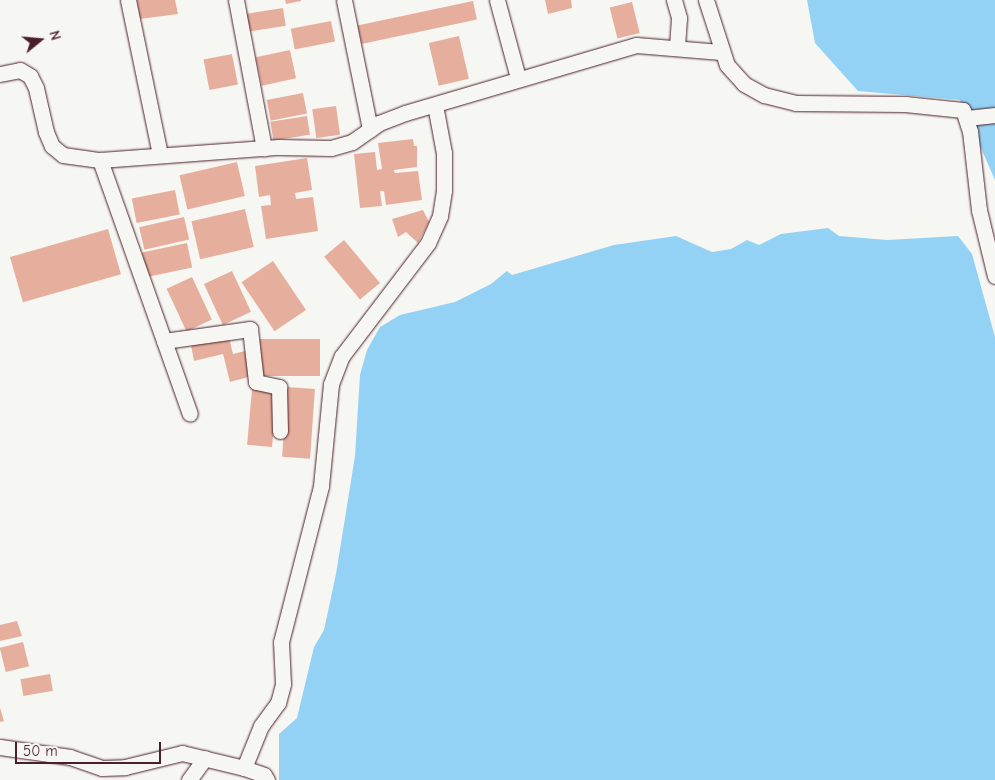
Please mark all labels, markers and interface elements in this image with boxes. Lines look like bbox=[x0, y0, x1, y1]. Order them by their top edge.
north arrow bbox=[15, 15, 65, 65]
text: N bbox=[45, 29, 64, 42]
scale bar bbox=[18, 732, 164, 764]
text: 50 m bbox=[23, 742, 58, 760]

